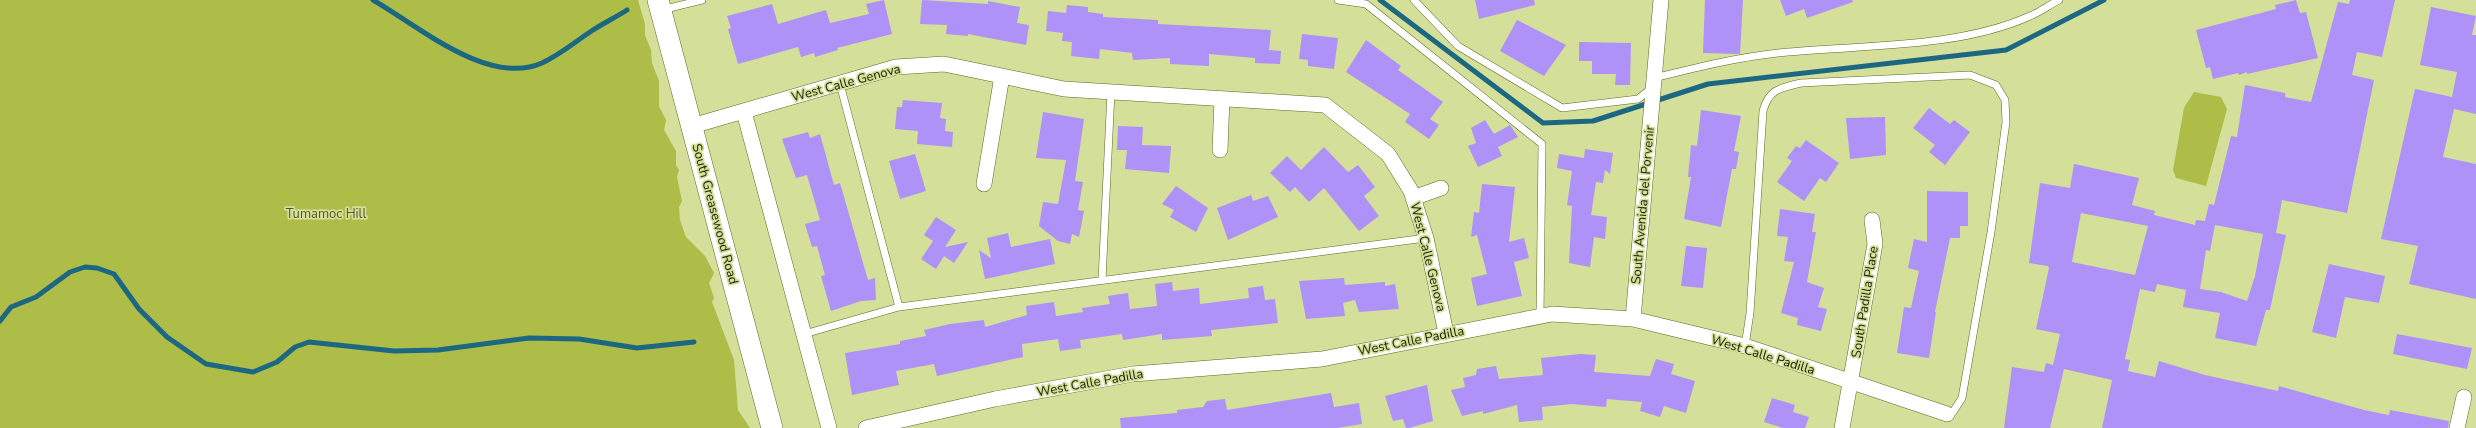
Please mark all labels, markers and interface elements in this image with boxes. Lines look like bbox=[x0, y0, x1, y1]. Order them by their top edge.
street label: West Calle Genova bbox=[789, 60, 903, 106]
street label: South Avenida del Porvenir bbox=[1627, 125, 1659, 285]
street label: South Greasewood Road bbox=[688, 142, 742, 286]
street label: West Calle Genova bbox=[1406, 200, 1450, 314]
park label: Tumamoc Hill bbox=[286, 205, 366, 223]
street label: South Padilla Place bbox=[1847, 245, 1883, 359]
street label: West Calle Padilla bbox=[1356, 322, 1466, 360]
street label: West Calle Padilla bbox=[1709, 331, 1817, 379]
street label: West Calle Padilla bbox=[1035, 365, 1145, 401]

